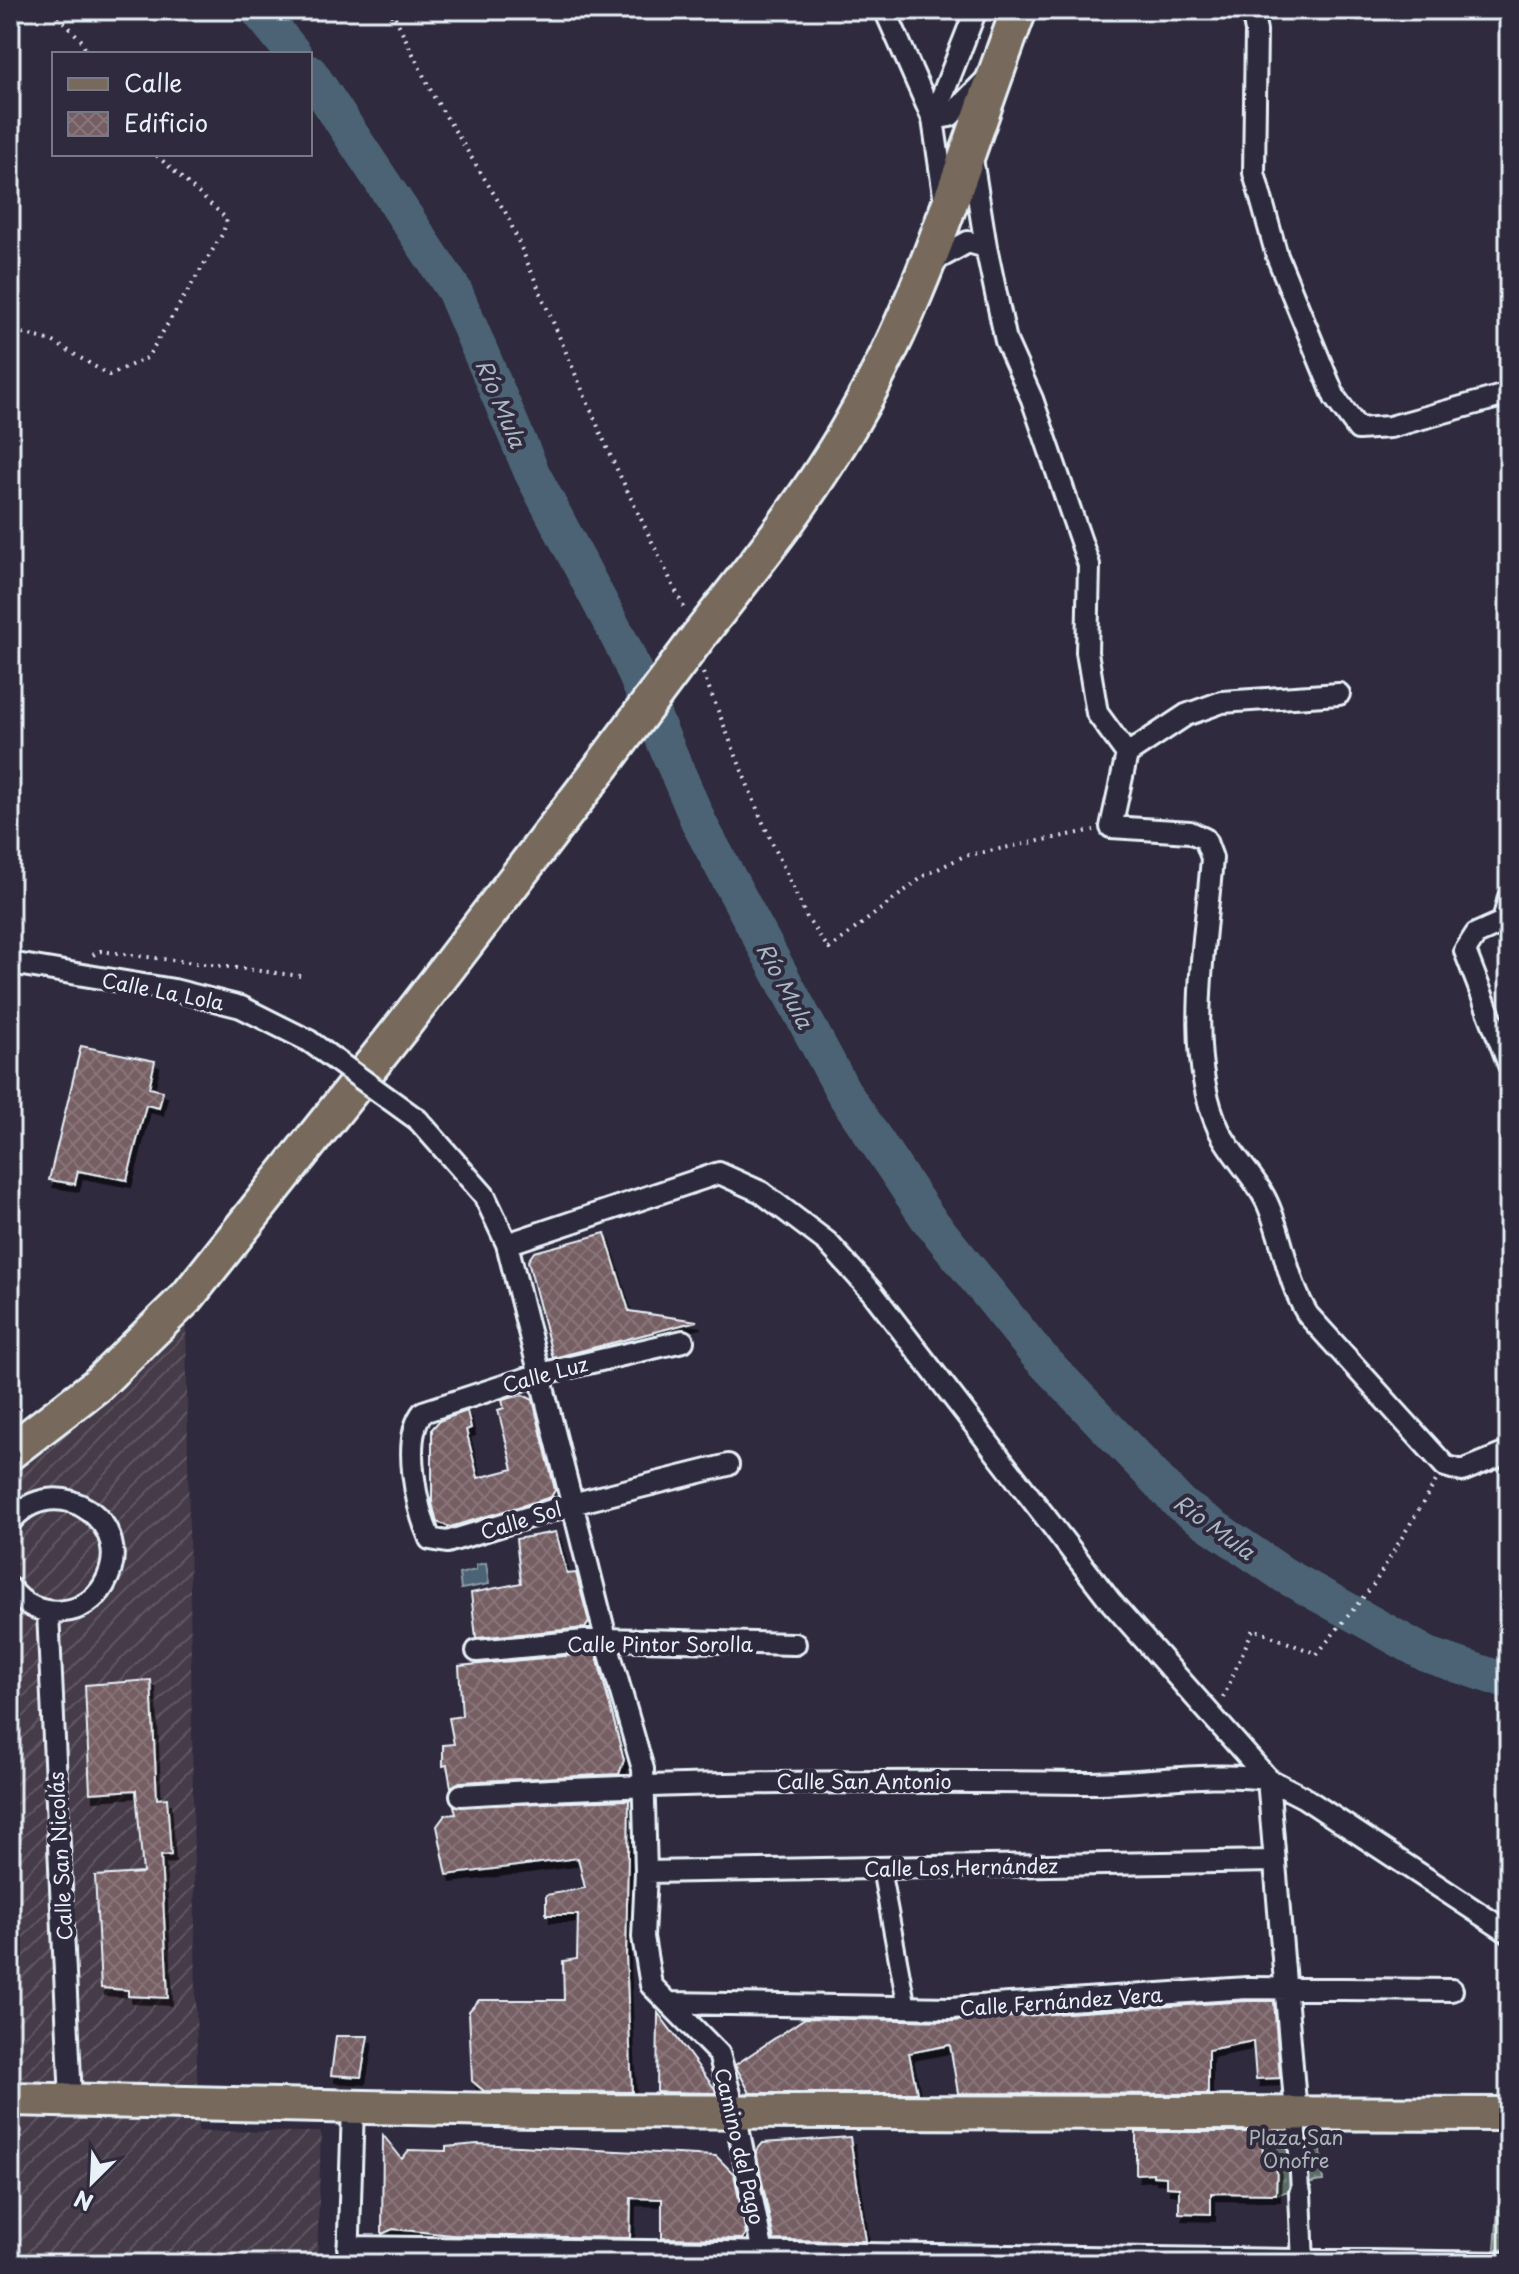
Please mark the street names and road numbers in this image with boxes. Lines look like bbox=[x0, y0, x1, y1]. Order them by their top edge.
street label: Calle La Lola bbox=[99, 964, 227, 1018]
street label: Calle Luz bbox=[499, 1348, 591, 1400]
street label: Calle Sol bbox=[477, 1493, 565, 1547]
street label: Calle Pintor Sorolla bbox=[567, 1629, 753, 1659]
street label: Calle San Antonio bbox=[776, 1766, 952, 1796]
street label: Calle San Nicolás bbox=[41, 1771, 79, 1941]
street label: Calle Los Hernández bbox=[864, 1850, 1058, 1884]
street label: Calle Fernández Vera bbox=[959, 1979, 1164, 2023]
street label: Camino del Pago bbox=[707, 2065, 773, 2227]

